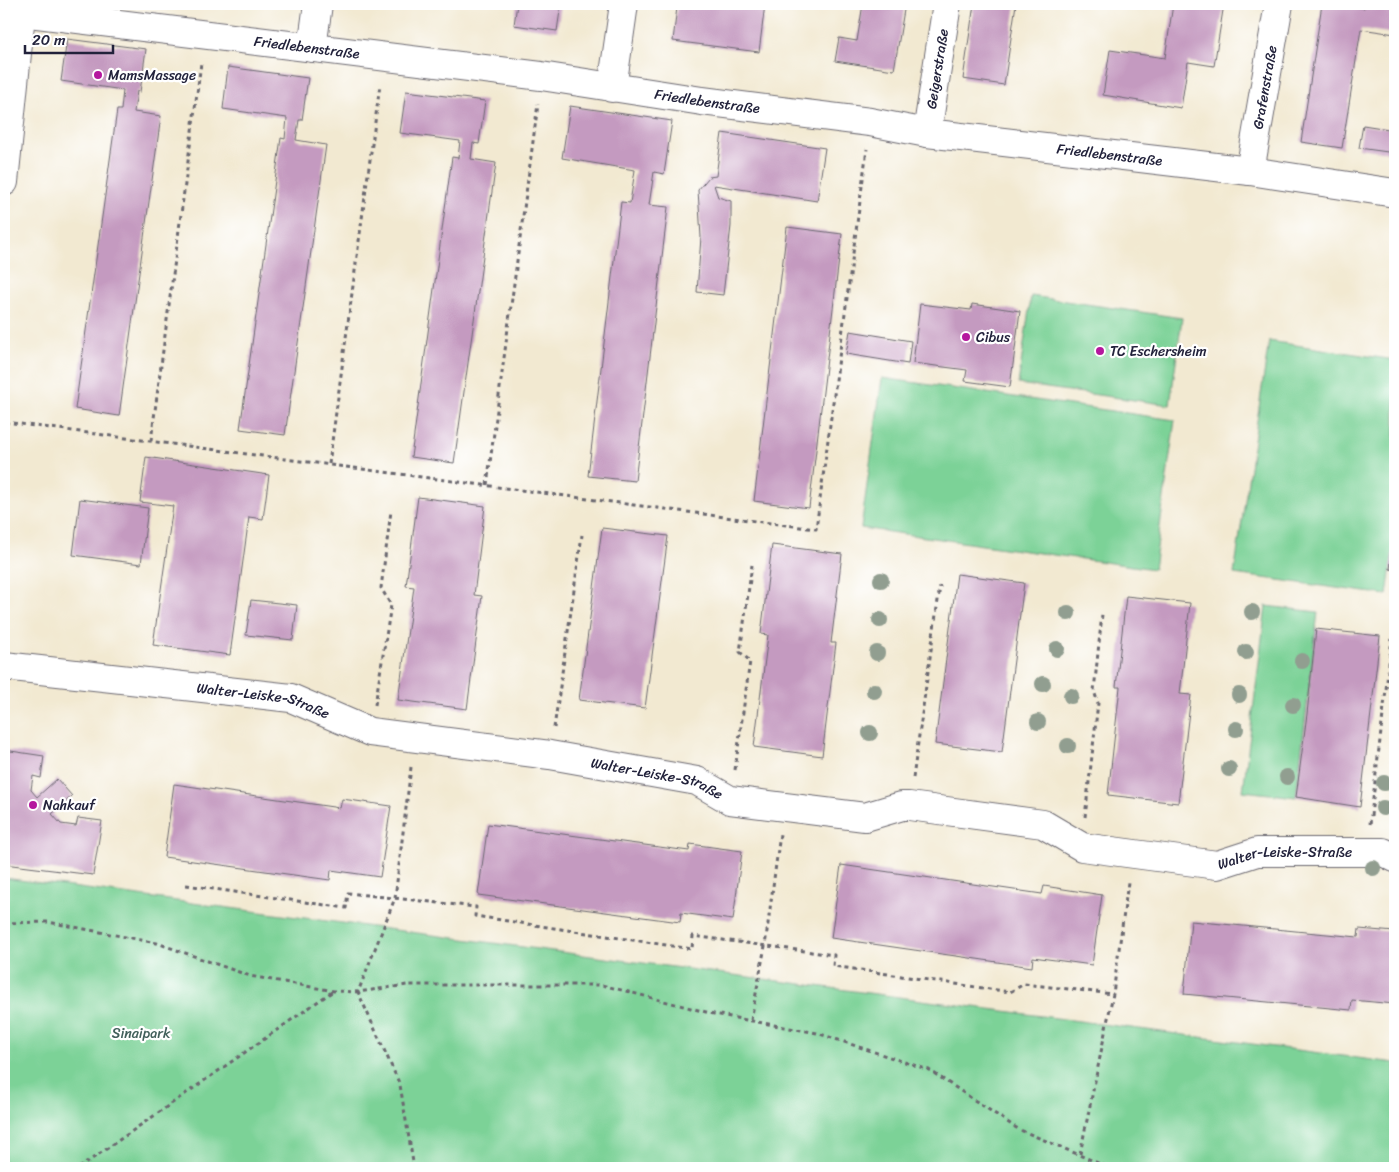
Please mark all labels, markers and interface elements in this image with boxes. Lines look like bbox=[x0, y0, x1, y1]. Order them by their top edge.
scale bar bbox=[25, 22, 112, 54]
text: 20 m bbox=[32, 27, 66, 53]
street label: Geigerstraße bbox=[919, 27, 956, 111]
street label: Friedlebenstraße bbox=[253, 29, 361, 67]
street label: Grafenstraße bbox=[1245, 44, 1285, 131]
place label: MamsMassage bbox=[108, 63, 196, 88]
marker: MamsMassage bbox=[92, 69, 104, 81]
street label: Friedlebenstraße bbox=[653, 82, 761, 121]
street label: Friedlebenstraße bbox=[1055, 136, 1164, 174]
place label: Cibus bbox=[976, 325, 1011, 350]
marker: Cibus bbox=[960, 331, 972, 343]
place label: TC Eschersheim bbox=[1110, 339, 1207, 364]
marker: TC Eschersheim bbox=[1094, 345, 1106, 357]
street label: Walter-Leiske-Straße bbox=[195, 676, 334, 726]
street label: Walter-Leiske-Straße bbox=[589, 750, 728, 807]
place label: Nahkauf bbox=[43, 793, 97, 818]
marker: Nahkauf bbox=[27, 799, 39, 811]
street label: Walter-Leiske-Straße bbox=[1214, 840, 1352, 877]
park label: Sinaipark bbox=[112, 1021, 171, 1046]

